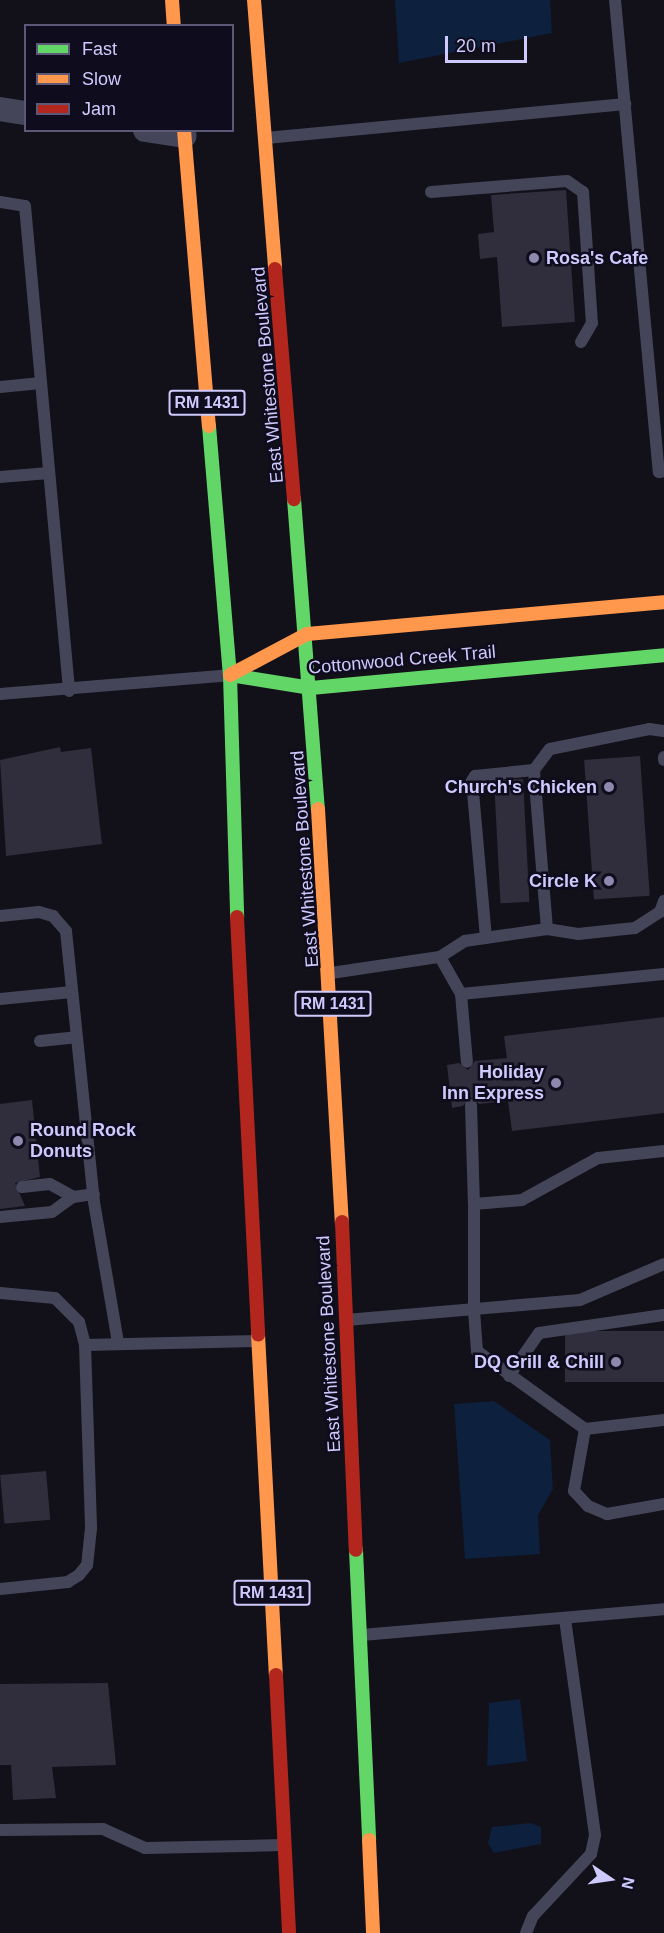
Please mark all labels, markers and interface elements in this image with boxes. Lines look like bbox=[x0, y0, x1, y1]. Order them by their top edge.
legend bbox=[24, 24, 234, 132]
scale bar bbox=[448, 24, 530, 62]
text: 20 m bbox=[456, 36, 496, 56]
text: Fast bbox=[82, 39, 117, 59]
text: Slow bbox=[82, 69, 121, 89]
text: Jam bbox=[82, 99, 116, 119]
place label: Rosa's Cafe bbox=[546, 247, 648, 269]
marker: Rosa's Cafe bbox=[527, 251, 541, 265]
street label: East Whitestone Boulevard bbox=[248, 266, 288, 484]
road number: RM 1431 bbox=[168, 390, 246, 416]
street label: Cottonwood Creek Trail bbox=[307, 641, 497, 679]
street label: East Whitestone Boulevard bbox=[287, 750, 323, 968]
place label: Church's Chicken bbox=[445, 776, 597, 798]
marker: Church's Chicken bbox=[602, 780, 616, 794]
place label: Circle K bbox=[529, 870, 597, 892]
marker: Circle K bbox=[602, 874, 616, 888]
road number: RM 1431 bbox=[294, 991, 372, 1017]
place label: Holiday Inn Express bbox=[442, 1062, 544, 1104]
marker: Holiday Inn Express bbox=[549, 1076, 563, 1090]
place label: Round Rock Donuts bbox=[30, 1120, 136, 1162]
marker: Round Rock Donuts bbox=[11, 1134, 25, 1148]
street label: East Whitestone Boulevard bbox=[313, 1235, 345, 1453]
place label: DQ Grill & Chill bbox=[474, 1351, 604, 1373]
marker: DQ Grill & Chill bbox=[609, 1355, 623, 1369]
road number: RM 1431 bbox=[233, 1580, 311, 1606]
north arrow bbox=[580, 1849, 640, 1909]
text: N bbox=[618, 1876, 638, 1891]

